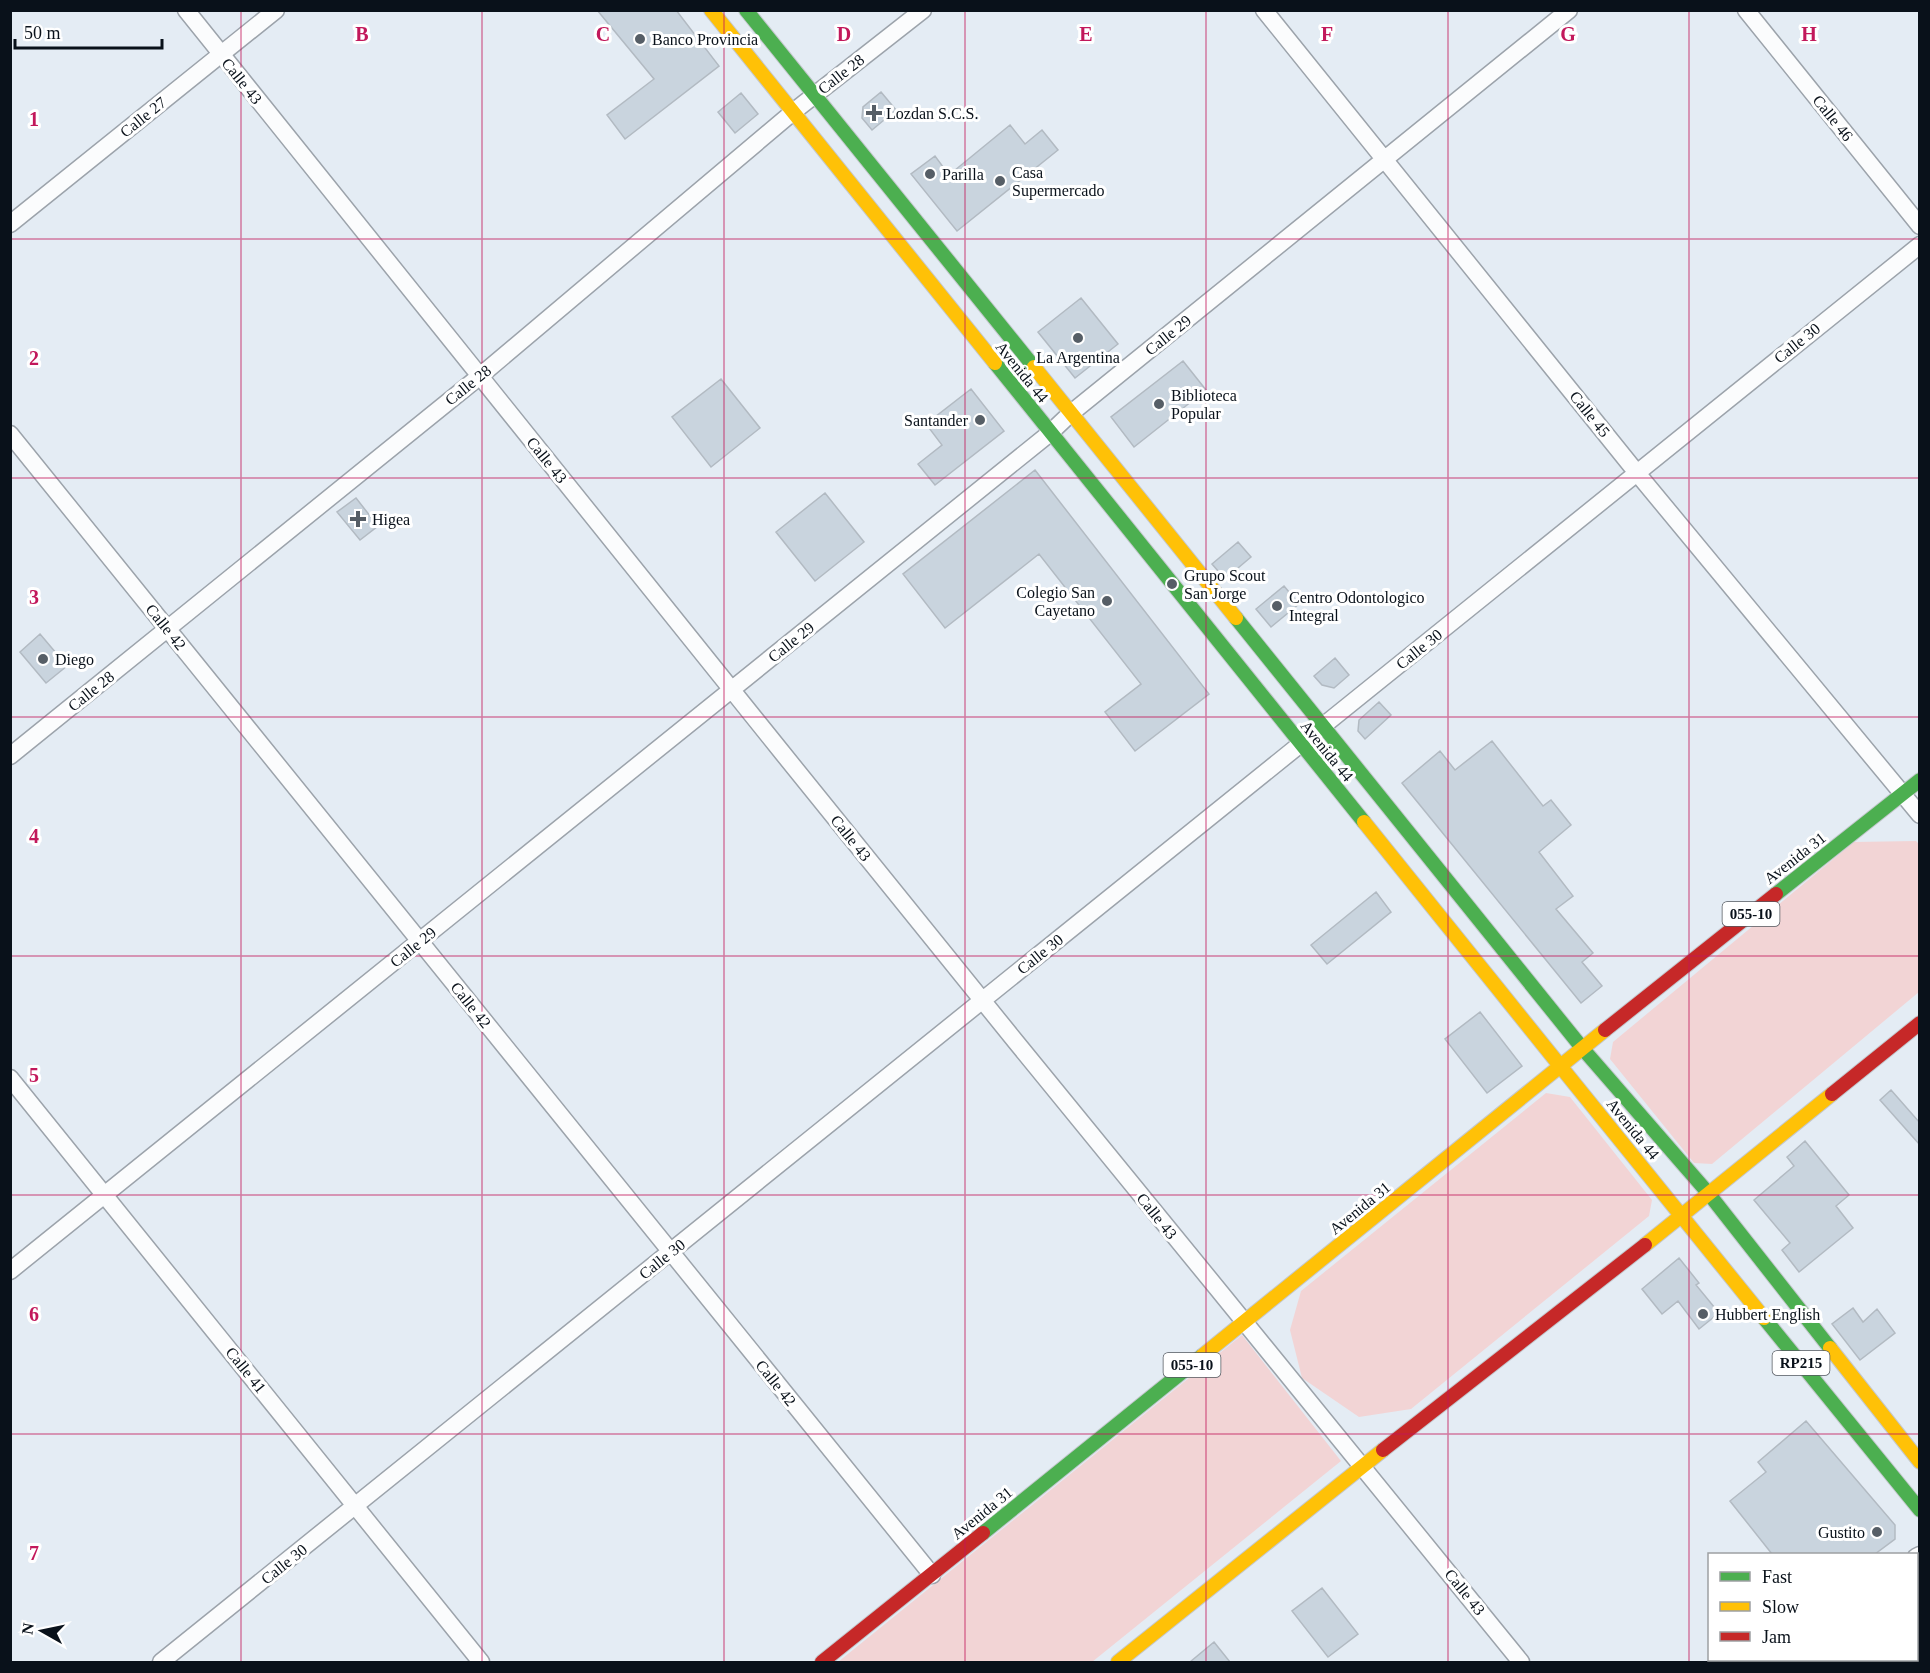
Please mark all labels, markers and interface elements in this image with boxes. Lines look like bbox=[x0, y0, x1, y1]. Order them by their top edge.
scale bar bbox=[15, 12, 162, 50]
text: 50 m bbox=[24, 23, 61, 43]
text: B bbox=[355, 23, 369, 45]
text: C bbox=[596, 23, 610, 45]
text: D bbox=[837, 23, 851, 45]
text: E bbox=[1079, 23, 1093, 45]
text: F bbox=[1321, 23, 1333, 45]
text: G bbox=[1560, 23, 1576, 45]
text: H bbox=[1801, 23, 1817, 45]
place label: Banco Provincia bbox=[652, 31, 758, 48]
marker: Banco Provincia bbox=[633, 32, 647, 46]
street label: Calle 28 bbox=[815, 51, 867, 97]
street label: Calle 43 bbox=[218, 55, 266, 107]
street label: Calle 46 bbox=[1809, 92, 1857, 144]
street label: Calle 27 bbox=[117, 93, 169, 141]
place label: Lozdan S.C.S. bbox=[886, 105, 978, 122]
marker: Lozdan S.C.S. bbox=[867, 106, 881, 120]
text: 1 bbox=[29, 108, 39, 130]
place label: Casa Supermercado bbox=[1012, 164, 1104, 200]
place label: Parilla bbox=[942, 166, 984, 183]
marker: Parilla bbox=[923, 167, 937, 181]
marker: Casa Supermercado bbox=[993, 174, 1007, 188]
street label: Calle 29 bbox=[1142, 311, 1194, 359]
street label: Calle 30 bbox=[1771, 319, 1823, 367]
marker: La Argentina bbox=[1071, 331, 1085, 345]
street label: Avenida 44 bbox=[992, 338, 1052, 406]
text: 2 bbox=[29, 347, 39, 369]
place label: La Argentina bbox=[1036, 349, 1120, 367]
street label: Calle 28 bbox=[442, 361, 494, 409]
place label: Biblioteca Popular bbox=[1171, 387, 1237, 423]
street label: Calle 45 bbox=[1566, 388, 1614, 440]
marker: Biblioteca Popular bbox=[1152, 397, 1166, 411]
place label: Santander bbox=[904, 412, 969, 429]
marker: Santander bbox=[973, 413, 987, 427]
street label: Calle 43 bbox=[523, 434, 571, 486]
marker: Higea bbox=[349, 510, 367, 528]
place label: Higea bbox=[372, 511, 410, 529]
place label: Grupo Scout San Jorge bbox=[1184, 567, 1266, 603]
marker: Grupo Scout San Jorge bbox=[1165, 577, 1179, 591]
place label: Colegio San Cayetano bbox=[1016, 584, 1095, 620]
text: 3 bbox=[29, 586, 39, 608]
place label: Centro Odontologico Integral bbox=[1289, 589, 1425, 625]
marker: Colegio San Cayetano bbox=[1100, 594, 1114, 608]
marker: Centro Odontologico Integral bbox=[1270, 599, 1284, 613]
street label: Calle 42 bbox=[142, 601, 190, 653]
street label: Calle 29 bbox=[765, 618, 817, 666]
street label: Calle 30 bbox=[1393, 625, 1445, 673]
place label: Diego bbox=[55, 651, 94, 669]
marker: Diego bbox=[36, 652, 50, 666]
street label: Calle 28 bbox=[65, 667, 117, 715]
street label: Avenida 44 bbox=[1297, 717, 1357, 785]
street label: Calle 43 bbox=[827, 812, 875, 864]
text: 4 bbox=[29, 825, 39, 847]
street label: Avenida 31 bbox=[1761, 829, 1829, 887]
road number: 055-10 bbox=[1722, 902, 1780, 926]
street label: Calle 29 bbox=[387, 923, 439, 971]
street label: Calle 30 bbox=[1014, 930, 1066, 978]
street label: Calle 42 bbox=[447, 979, 495, 1031]
text: 5 bbox=[29, 1064, 39, 1086]
street label: Avenida 44 bbox=[1603, 1095, 1663, 1163]
street label: Avenida 31 bbox=[1326, 1178, 1394, 1238]
street label: Calle 43 bbox=[1133, 1190, 1181, 1242]
street label: Calle 30 bbox=[636, 1235, 688, 1283]
text: 6 bbox=[29, 1303, 39, 1325]
place label: Hubbert English bbox=[1715, 1306, 1820, 1324]
marker: Hubbert English bbox=[1696, 1307, 1710, 1321]
street label: Calle 41 bbox=[222, 1344, 270, 1396]
road number: RP215 bbox=[1772, 1351, 1830, 1375]
road number: 055-10 bbox=[1164, 1353, 1220, 1377]
street label: Calle 42 bbox=[752, 1357, 800, 1409]
street label: Avenida 31 bbox=[948, 1483, 1016, 1543]
place label: Gustito bbox=[1818, 1524, 1865, 1541]
marker: Gustito bbox=[1870, 1525, 1884, 1539]
street label: Calle 30 bbox=[258, 1540, 310, 1588]
text: 7 bbox=[29, 1542, 39, 1564]
legend bbox=[1708, 1553, 1918, 1661]
street label: Calle 43 bbox=[1441, 1566, 1489, 1618]
text: Fast bbox=[1762, 1567, 1792, 1587]
text: Slow bbox=[1762, 1597, 1799, 1617]
north arrow bbox=[12, 1601, 72, 1661]
text: N bbox=[18, 1621, 37, 1636]
text: Jam bbox=[1762, 1627, 1791, 1647]

